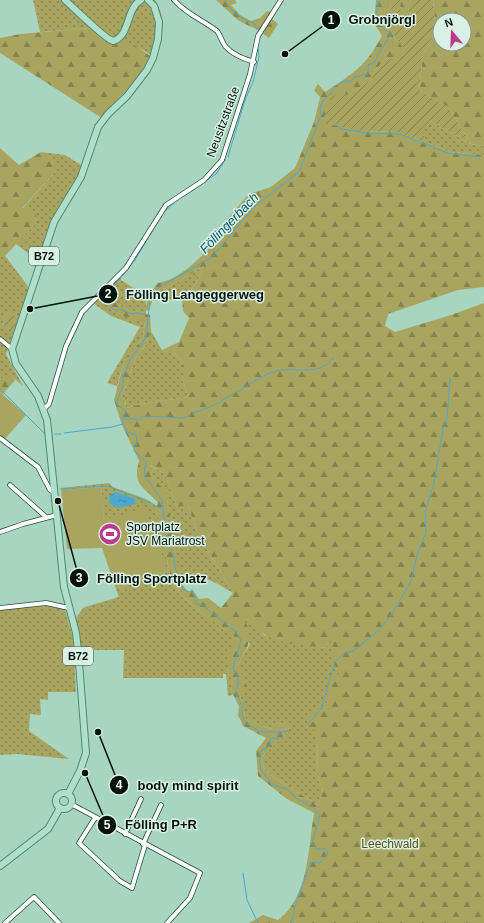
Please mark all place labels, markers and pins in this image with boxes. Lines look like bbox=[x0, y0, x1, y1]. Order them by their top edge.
callout: Grobnjörgl bbox=[321, 7, 424, 32]
callout: Fölling Langeggerweg bbox=[98, 282, 272, 307]
place label: Sportplatz JSV Mariatrost bbox=[126, 520, 205, 548]
sports icon: Sportplatz JSV Mariatrost bbox=[97, 521, 123, 547]
callout: Fölling Sportplatz bbox=[69, 566, 214, 591]
callout: body mind spirit bbox=[109, 773, 246, 798]
callout: Fölling P+R bbox=[97, 812, 205, 837]

